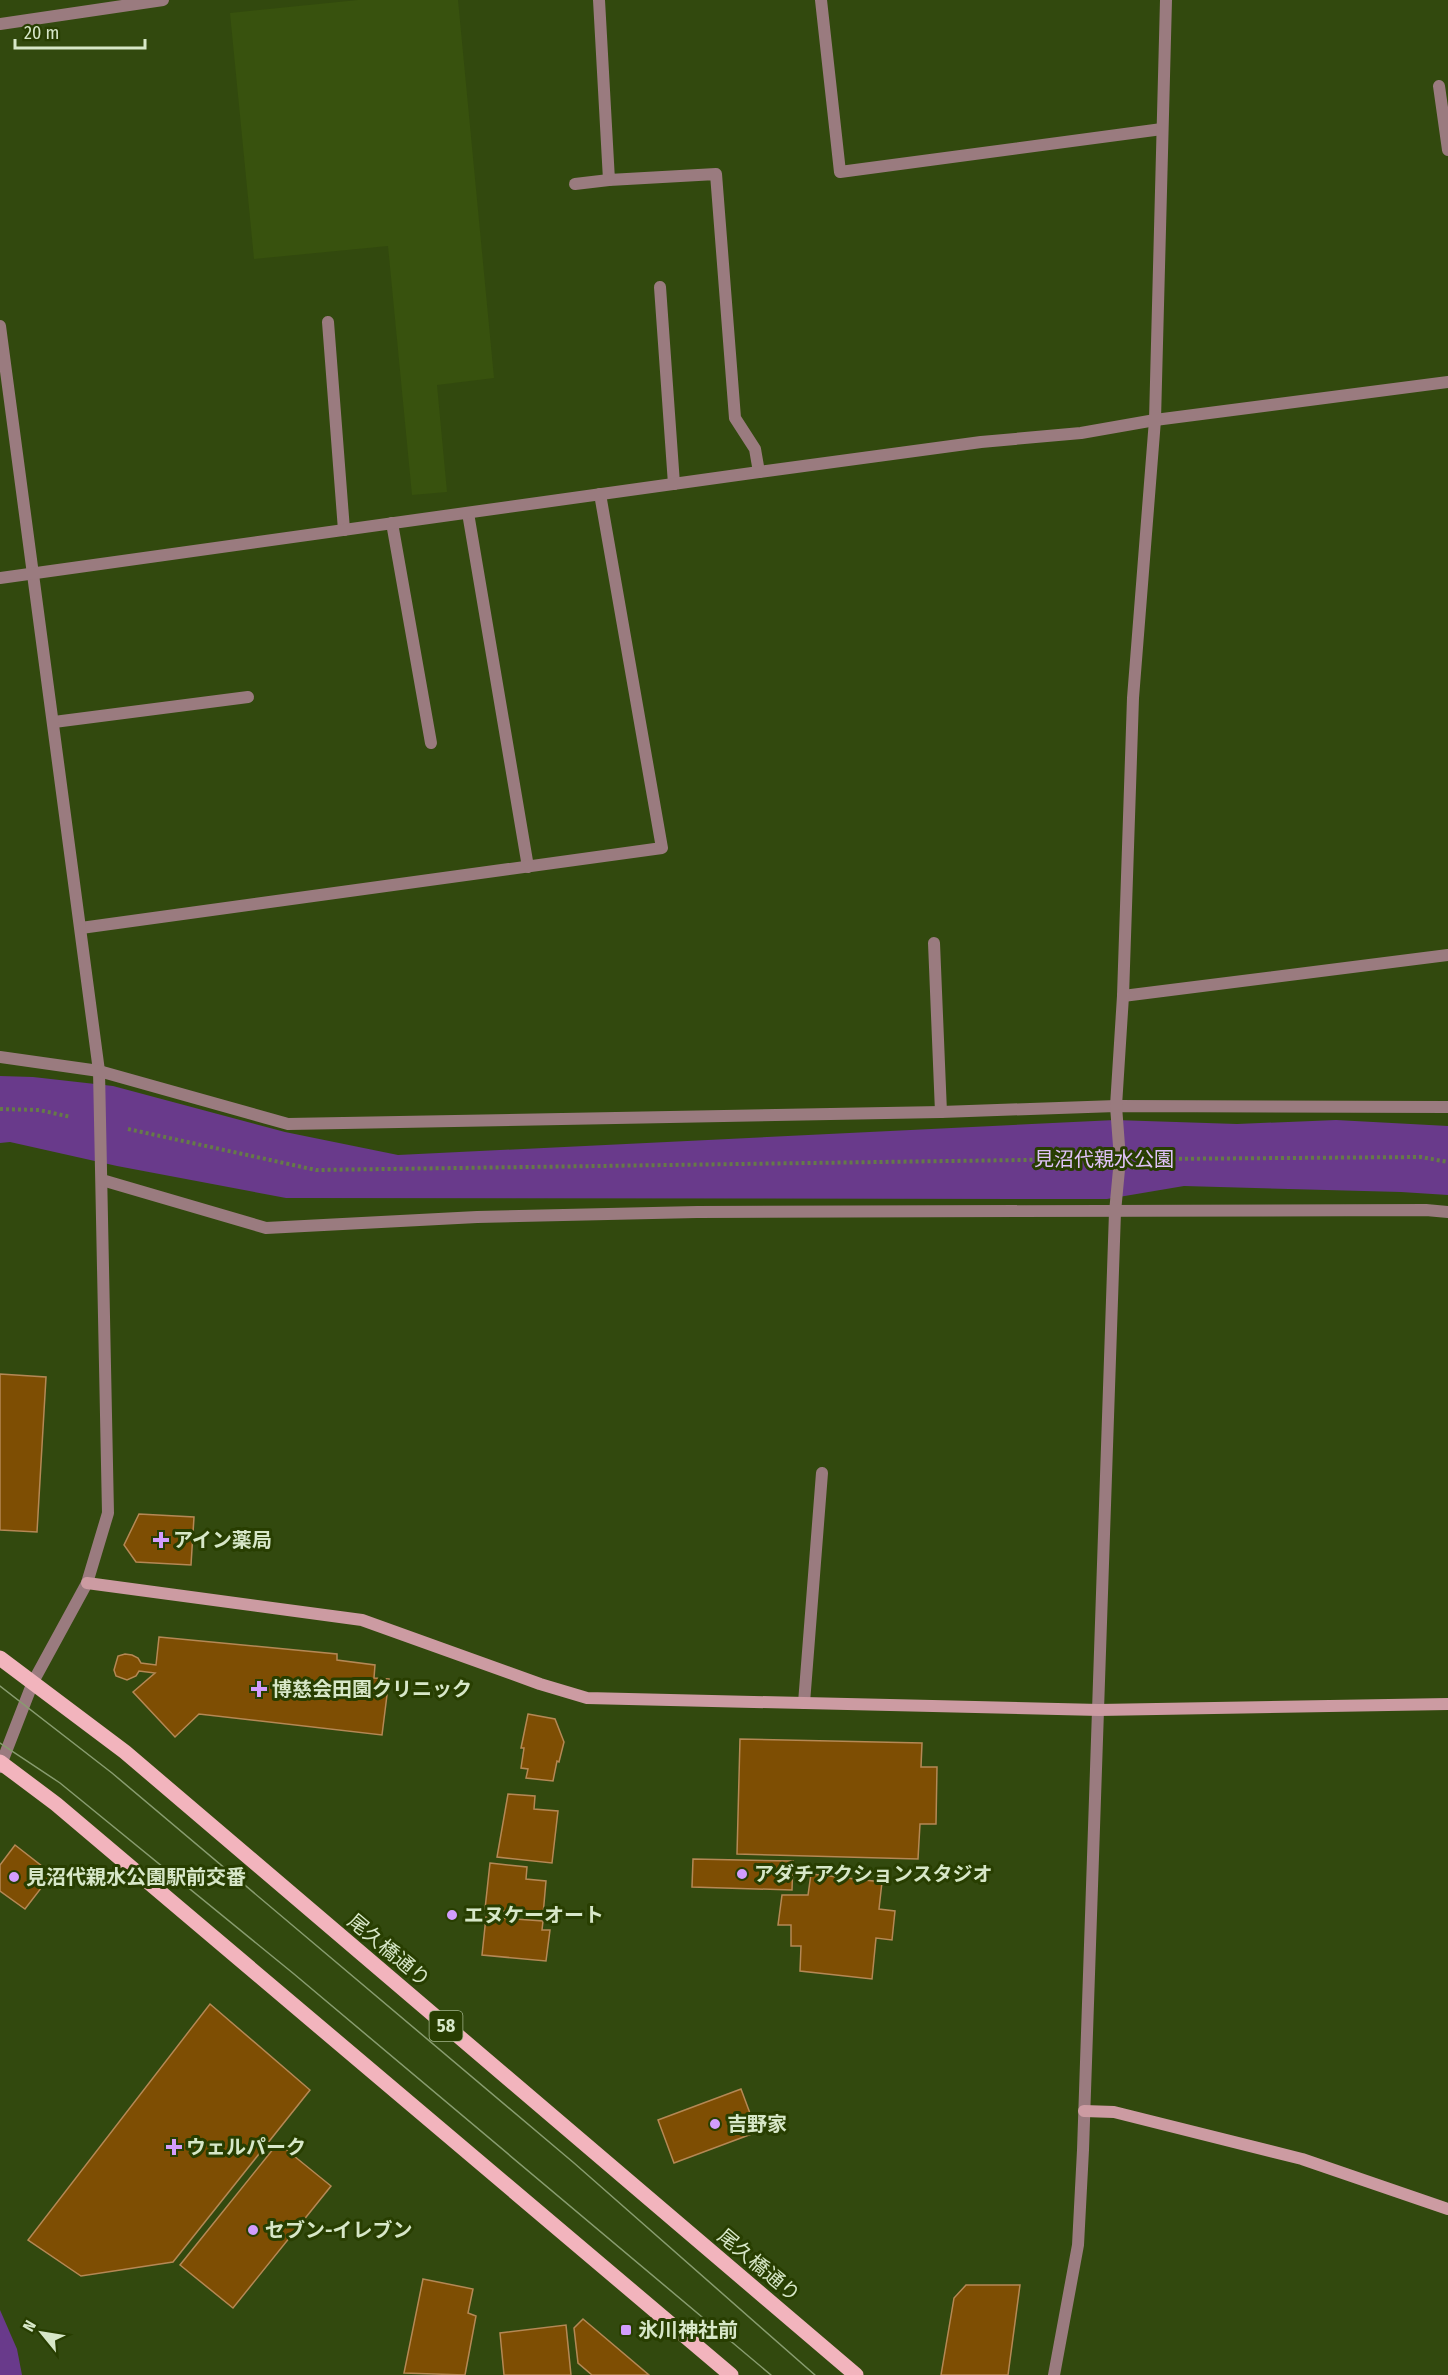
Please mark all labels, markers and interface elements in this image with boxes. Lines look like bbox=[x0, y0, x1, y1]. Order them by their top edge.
scale bar bbox=[15, 12, 146, 50]
text: 20 m bbox=[24, 22, 59, 44]
park label: 見沼代親水公園 bbox=[1034, 1147, 1174, 1171]
place label: アイン薬局 bbox=[173, 1528, 272, 1552]
marker: アイン薬局 bbox=[154, 1533, 168, 1547]
place label: 博慈会田園クリニック bbox=[272, 1677, 472, 1701]
marker: 博慈会田園クリニック bbox=[250, 1680, 268, 1698]
place label: アダチアクションスタジオ bbox=[754, 1862, 993, 1886]
place label: 見沼代親水公園駅前交番 bbox=[26, 1865, 246, 1889]
marker: アダチアクションスタジオ bbox=[735, 1867, 749, 1881]
marker: 見沼代親水公園駅前交番 bbox=[7, 1870, 21, 1884]
place label: エヌケーオート bbox=[464, 1903, 604, 1927]
marker: エヌケーオート bbox=[445, 1908, 459, 1922]
street label: 尾久橋通り bbox=[343, 1909, 435, 1991]
road number: 58 bbox=[430, 2011, 462, 2041]
place label: 吉野家 bbox=[727, 2112, 787, 2136]
marker: 吉野家 bbox=[708, 2117, 722, 2131]
place label: ウェルパーク bbox=[186, 2135, 306, 2159]
marker: ウェルパーク bbox=[167, 2140, 181, 2154]
place label: セブン-イレブン bbox=[265, 2218, 413, 2242]
marker: セブン-イレブン bbox=[246, 2223, 260, 2237]
street label: 尾久橋通り bbox=[713, 2224, 805, 2306]
north arrow bbox=[12, 2303, 72, 2363]
text: N bbox=[19, 2317, 40, 2335]
place label: 氷川神社前 bbox=[638, 2318, 738, 2342]
marker: 氷川神社前 bbox=[619, 2323, 633, 2337]

